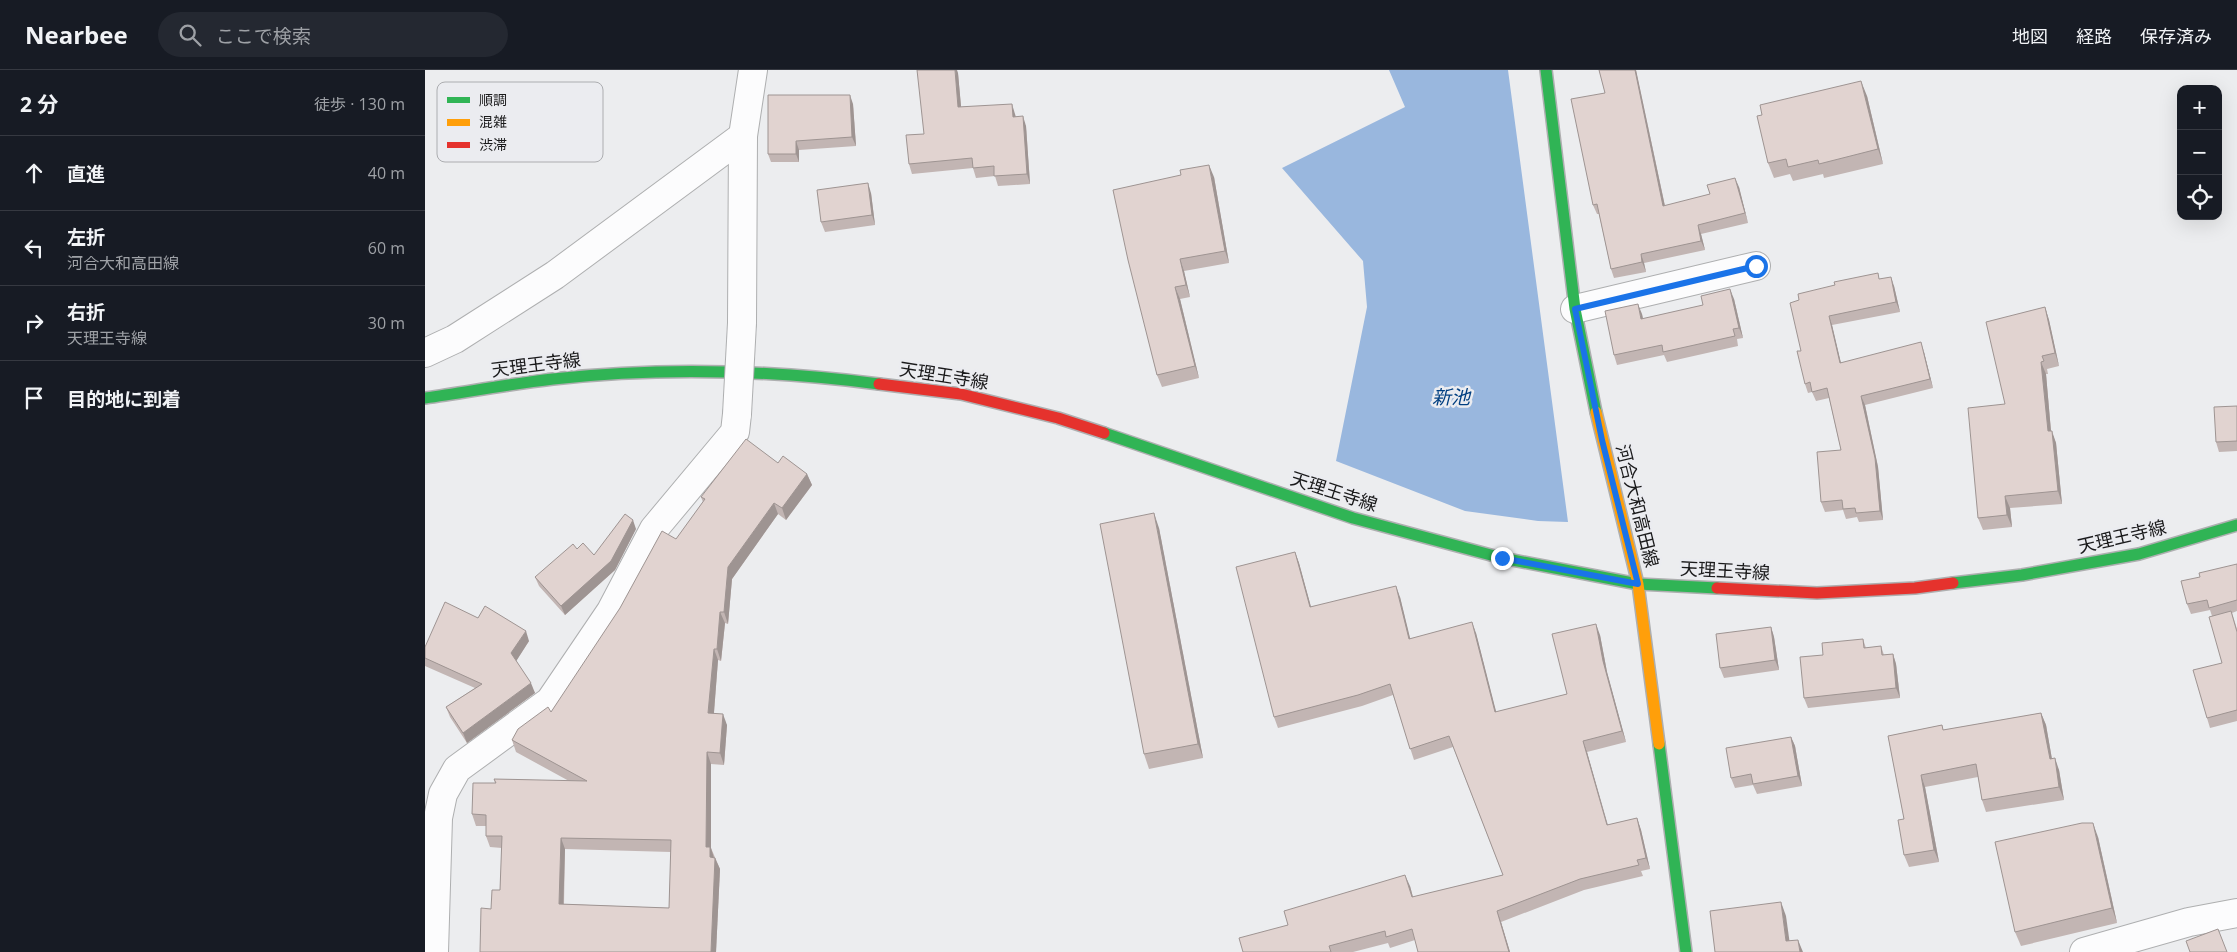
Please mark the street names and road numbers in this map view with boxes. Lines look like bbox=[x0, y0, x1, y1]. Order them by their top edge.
street label: 天理王寺線 bbox=[490, 347, 582, 381]
street label: 天理王寺線 bbox=[898, 356, 990, 394]
street label: 河合大和高田線 bbox=[1611, 442, 1665, 570]
street label: 天理王寺線 bbox=[1288, 466, 1381, 516]
street label: 天理王寺線 bbox=[2075, 514, 2168, 558]
street label: 天理王寺線 bbox=[1679, 556, 1771, 584]

